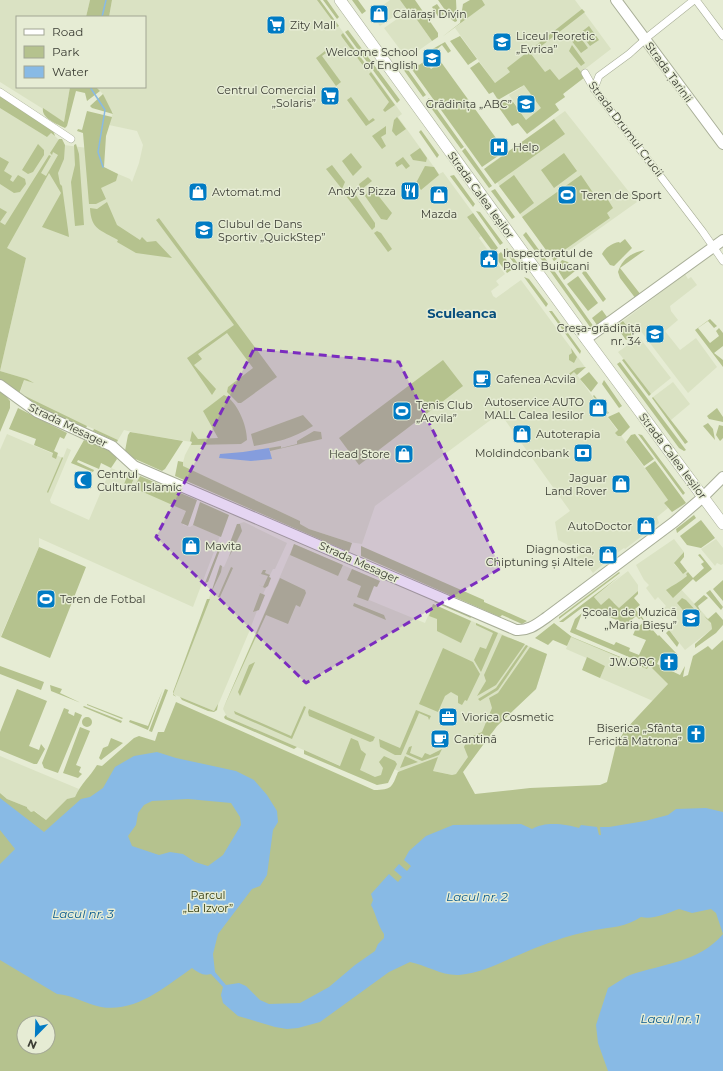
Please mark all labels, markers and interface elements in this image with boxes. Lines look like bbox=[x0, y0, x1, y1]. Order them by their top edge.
shop icon: Călărași Divin bbox=[368, 3, 390, 25]
place label: Călărași Divin bbox=[393, 7, 467, 21]
supermarket icon: Zity Mall bbox=[265, 14, 287, 36]
legend bbox=[16, 16, 146, 88]
place label: Zity Mall bbox=[290, 18, 336, 32]
text: Road bbox=[52, 24, 83, 39]
place label: Liceul Teoretic „Evrica” bbox=[516, 29, 595, 56]
school or university icon: Liceul Teoretic „Evrica” bbox=[491, 31, 513, 53]
street label: Strada Țarinii bbox=[642, 39, 696, 105]
text: Park bbox=[52, 44, 80, 59]
place label: Welcome School of English bbox=[326, 45, 418, 72]
school or university icon: Welcome School of English bbox=[421, 47, 443, 69]
text: Water bbox=[52, 64, 89, 79]
street label: Strada Drumul Crucii bbox=[586, 78, 666, 180]
place label: Centrul Comercial „Solaris” bbox=[217, 83, 316, 110]
supermarket icon: Centrul Comercial „Solaris” bbox=[319, 85, 341, 107]
school or university icon: Grădinița „ABC” bbox=[515, 93, 537, 115]
place label: Grădinița „ABC” bbox=[426, 97, 512, 111]
hospital icon: Help bbox=[488, 136, 510, 158]
place label: Help bbox=[513, 140, 539, 154]
street label: Strada Calea Ieșilor bbox=[445, 149, 517, 241]
restaurant icon: Andy's Pizza bbox=[399, 180, 421, 202]
shop icon: Avtomat.md bbox=[187, 181, 209, 203]
place label: Andy's Pizza bbox=[328, 184, 396, 198]
shop icon: Mazda bbox=[428, 184, 450, 206]
sports icon: Teren de Sport bbox=[556, 184, 578, 206]
place label: Avtomat.md bbox=[212, 185, 281, 199]
place label: Teren de Sport bbox=[581, 188, 662, 202]
place label: Mazda bbox=[421, 207, 457, 221]
place label: Clubul de Dans Sportiv „QuickStep” bbox=[218, 217, 326, 244]
school or university icon: Clubul de Dans Sportiv „QuickStep” bbox=[193, 219, 215, 241]
place label: Inspectoratul de Poliție Buiucani bbox=[503, 246, 593, 273]
public building icon: Inspectoratul de Poliție Buiucani bbox=[478, 248, 500, 270]
district label: Sculeanca bbox=[427, 305, 497, 321]
place label: Creșa-grădiniță nr. 34 bbox=[557, 321, 642, 348]
school or university icon: Creșa-grădiniță nr. 34 bbox=[644, 323, 666, 345]
cafe icon: Cafenea Acvila bbox=[471, 368, 493, 390]
place label: Cafenea Acvila bbox=[496, 372, 576, 386]
place label: Autoservice AUTO MALL Calea Iesilor bbox=[484, 395, 584, 422]
shop icon: Autoservice AUTO MALL Calea Iesilor bbox=[587, 397, 609, 419]
place label: Tenis Club „Acvila” bbox=[416, 398, 473, 425]
street label: Strada Mesager bbox=[26, 400, 110, 450]
sports icon: Tenis Club „Acvila” bbox=[391, 400, 413, 422]
street label: Strada Calea Ieșilor bbox=[636, 410, 710, 502]
shop icon: Autoterapia bbox=[511, 423, 533, 445]
place label: Autoterapia bbox=[536, 427, 601, 441]
bank icon: Moldindconbank bbox=[572, 442, 594, 464]
shop icon: Head Store bbox=[393, 443, 415, 465]
place label: Moldindconbank bbox=[475, 446, 569, 460]
place label: Head Store bbox=[329, 447, 390, 461]
place label: Centrul Cultural Islamic bbox=[97, 467, 182, 494]
mosque icon: Centrul Cultural Islamic bbox=[72, 469, 94, 491]
place label: Jaguar Land Rover bbox=[545, 471, 607, 498]
shop icon: Jaguar Land Rover bbox=[610, 473, 632, 495]
shop icon: AutoDoctor bbox=[635, 515, 657, 537]
place label: AutoDoctor bbox=[568, 519, 632, 533]
shop icon: Mavita bbox=[180, 535, 202, 557]
street label: Strada Mesager bbox=[317, 538, 401, 586]
place label: Mavita bbox=[205, 539, 241, 553]
place label: Diagnostica, Chiptuning și Altele bbox=[486, 542, 594, 569]
shop icon: Diagnostica, Chiptuning și Altele bbox=[597, 544, 619, 566]
sports icon: Teren de Fotbal bbox=[35, 588, 57, 610]
place label: Teren de Fotbal bbox=[60, 592, 146, 606]
place label: Școala de Muzică „Maria Bieșu” bbox=[582, 605, 677, 632]
school or university icon: Școala de Muzică „Maria Bieșu” bbox=[680, 607, 702, 629]
church icon: JW.ORG bbox=[658, 651, 680, 673]
place label: JW.ORG bbox=[609, 655, 655, 669]
office icon: Viorica Cosmetic bbox=[437, 706, 459, 728]
place label: Viorica Cosmetic bbox=[462, 710, 554, 724]
place label: Biserica „Sfânta Fericită Matrona” bbox=[588, 721, 682, 748]
church icon: Biserica „Sfânta Fericită Matrona” bbox=[685, 723, 707, 745]
cafe icon: Cantină bbox=[429, 728, 451, 750]
place label: Cantină bbox=[454, 732, 497, 746]
park label: Parcul „La Izvor” bbox=[183, 888, 233, 915]
water label: Lacul nr. 2 bbox=[446, 889, 508, 904]
water label: Lacul nr. 3 bbox=[52, 906, 114, 921]
water label: Lacul nr. 1 bbox=[640, 1011, 700, 1026]
north arrow bbox=[16, 1015, 56, 1055]
text: N bbox=[25, 1036, 39, 1052]

